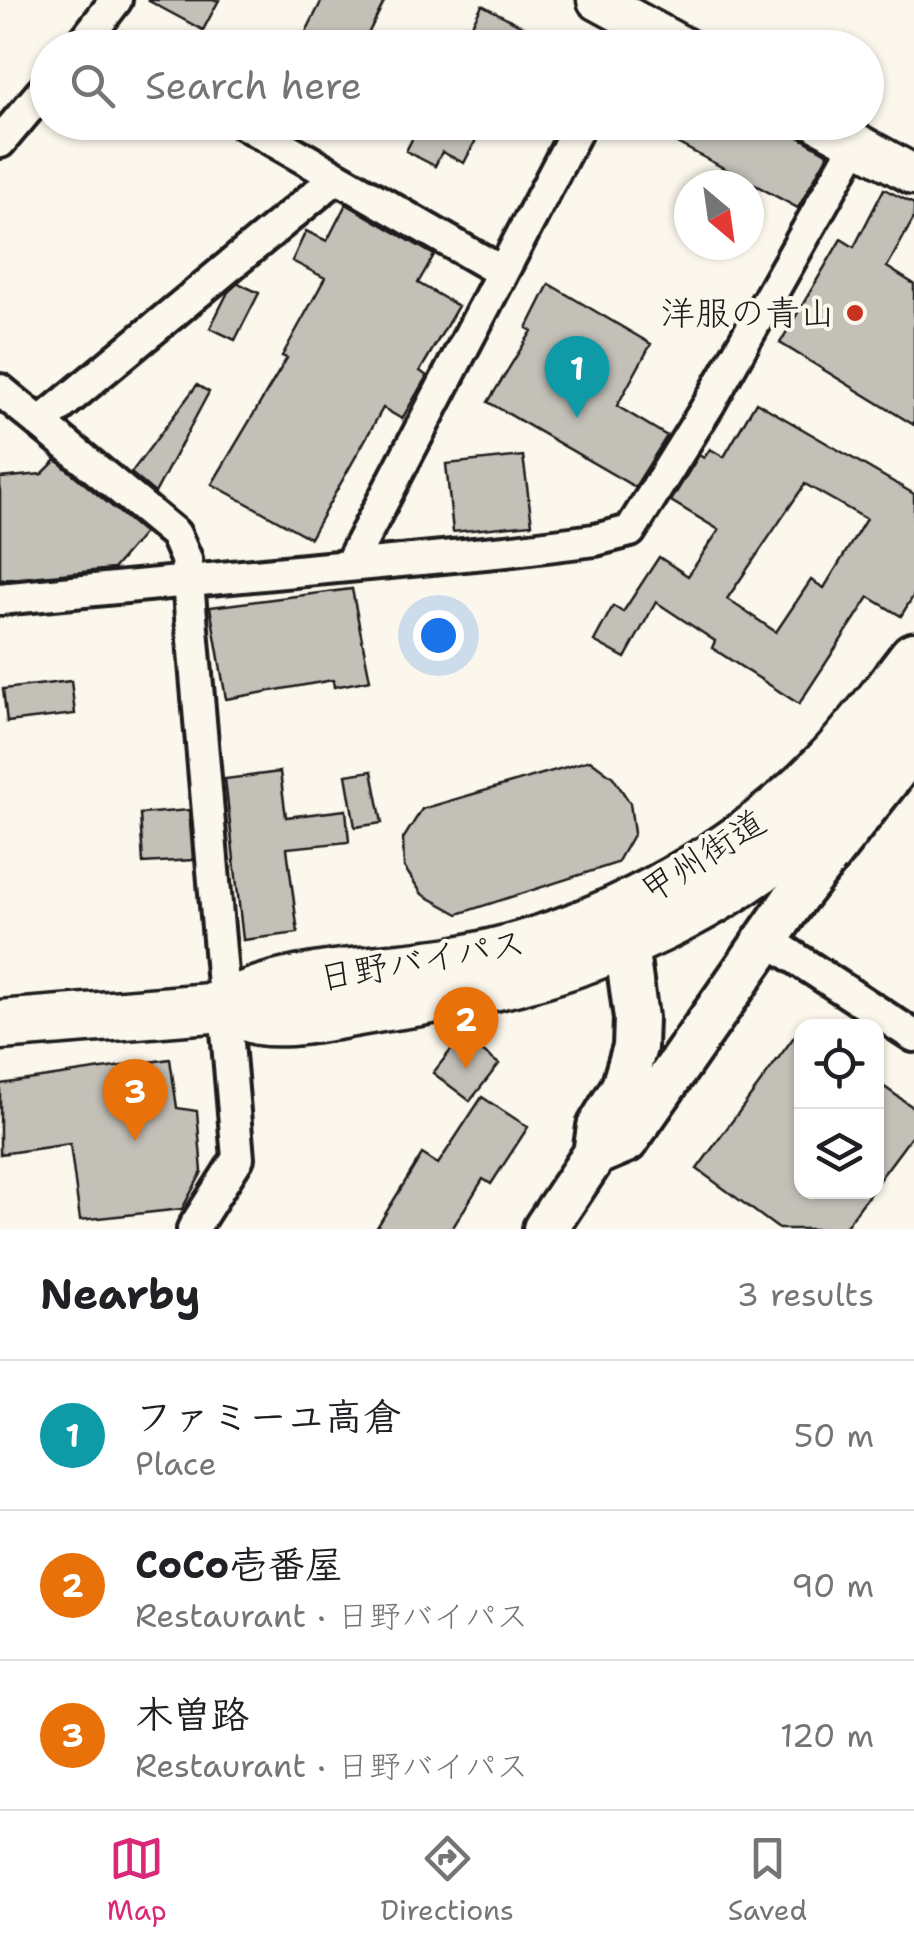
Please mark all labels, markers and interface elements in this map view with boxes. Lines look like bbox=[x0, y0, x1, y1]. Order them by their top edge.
search box bbox=[30, 30, 884, 140]
icon: search bbox=[65, 58, 120, 113]
text: Search here bbox=[145, 60, 362, 111]
north arrow bbox=[674, 170, 764, 260]
place label: 洋服の青山 bbox=[660, 289, 835, 336]
marker: 洋服の青山 bbox=[844, 302, 866, 324]
pin: 1 bbox=[544, 336, 610, 418]
your location bbox=[413, 610, 464, 661]
street label: 甲州街道 bbox=[631, 798, 774, 913]
street label: 日野バイパス bbox=[315, 918, 529, 1001]
pin: 2 bbox=[434, 986, 498, 1069]
map controls bbox=[794, 1019, 884, 1199]
button: locate bbox=[794, 1019, 884, 1109]
pin: 3 bbox=[102, 1058, 168, 1141]
button: layers bbox=[794, 1109, 884, 1199]
text: Nearby bbox=[40, 1266, 200, 1322]
text: 3 results bbox=[737, 1273, 874, 1316]
text: ファミーユ高倉 bbox=[135, 1391, 401, 1442]
text: 1 bbox=[65, 1414, 80, 1457]
text: 50 m bbox=[794, 1414, 874, 1457]
text: Place bbox=[135, 1442, 217, 1485]
text: CoCo壱番屋 bbox=[135, 1539, 343, 1590]
text: 2 bbox=[61, 1564, 84, 1607]
text: 90 m bbox=[791, 1564, 874, 1607]
text: Restaurant · 日野バイパス bbox=[135, 1594, 528, 1637]
text: 木曽路 bbox=[135, 1689, 249, 1740]
text: 3 bbox=[61, 1714, 84, 1757]
text: 120 m bbox=[780, 1714, 874, 1757]
text: Restaurant · 日野バイパス bbox=[135, 1744, 528, 1787]
tab: Map bbox=[107, 1831, 167, 1929]
tab: Directions bbox=[380, 1831, 514, 1929]
tab: Saved bbox=[728, 1831, 807, 1929]

